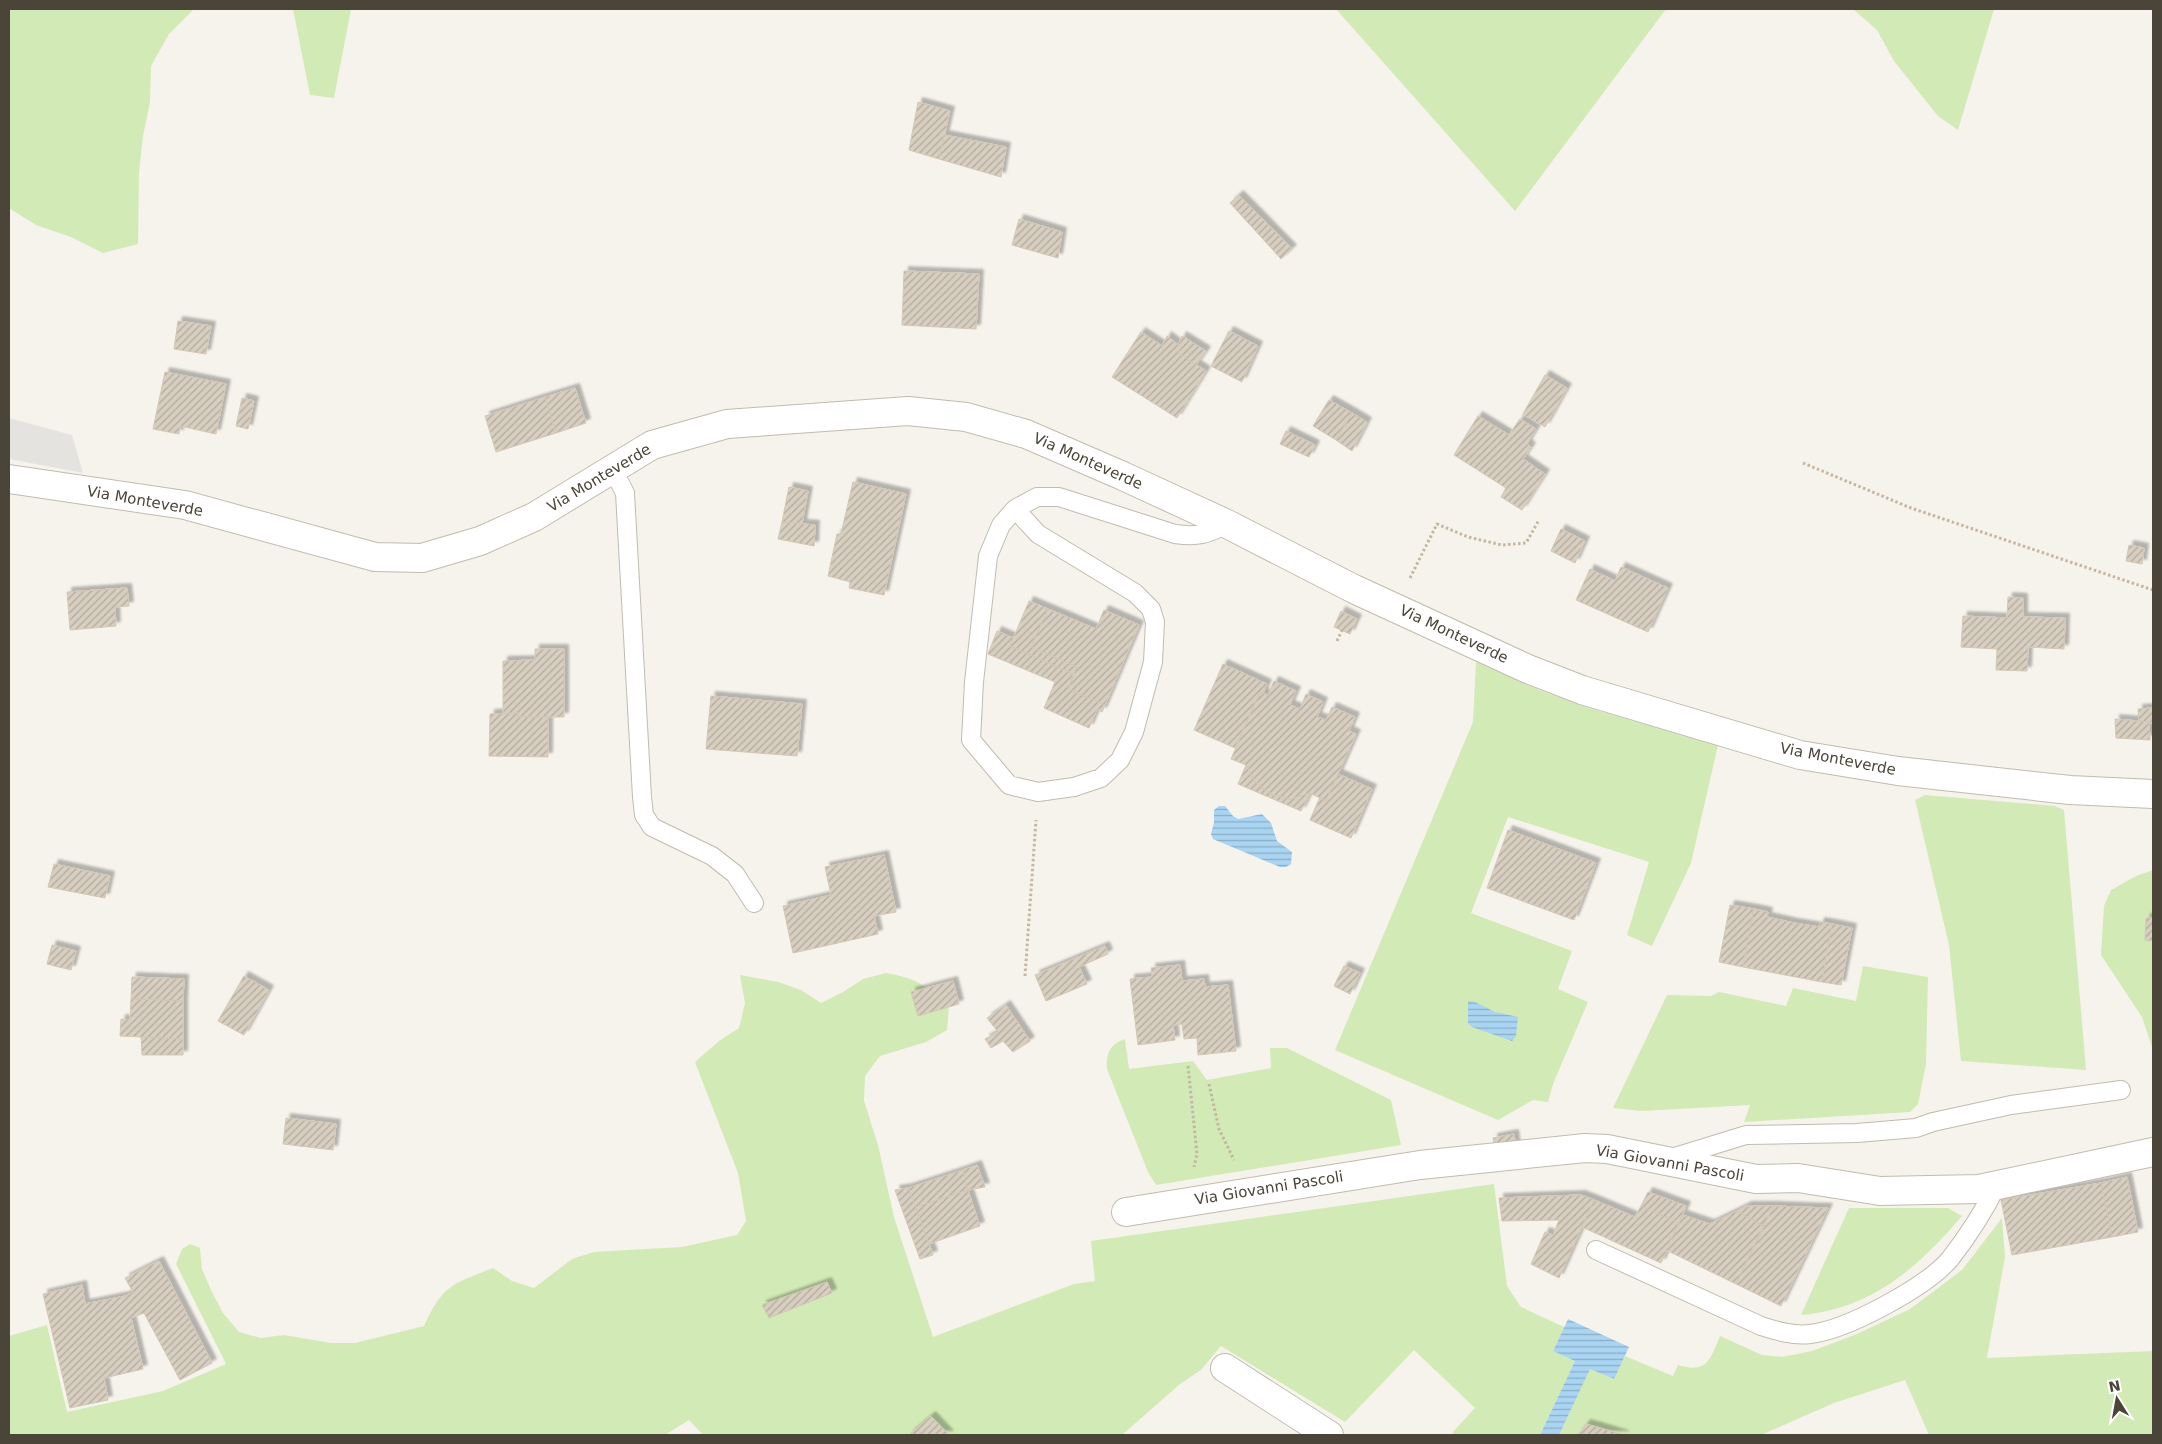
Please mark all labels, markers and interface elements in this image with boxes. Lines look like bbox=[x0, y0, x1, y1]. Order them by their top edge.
street label: Via Monteverde bbox=[1031, 429, 1145, 493]
street label: Via Monteverde bbox=[544, 440, 654, 516]
street label: Via Monteverde bbox=[86, 482, 204, 520]
street label: Via Monteverde bbox=[1397, 601, 1511, 667]
street label: Via Monteverde bbox=[1779, 739, 1897, 779]
street label: Via Giovanni Pascoli bbox=[1594, 1141, 1746, 1185]
street label: Via Giovanni Pascoli bbox=[1193, 1167, 1345, 1209]
north arrow bbox=[2092, 1374, 2142, 1424]
text: N bbox=[2107, 1377, 2122, 1395]

